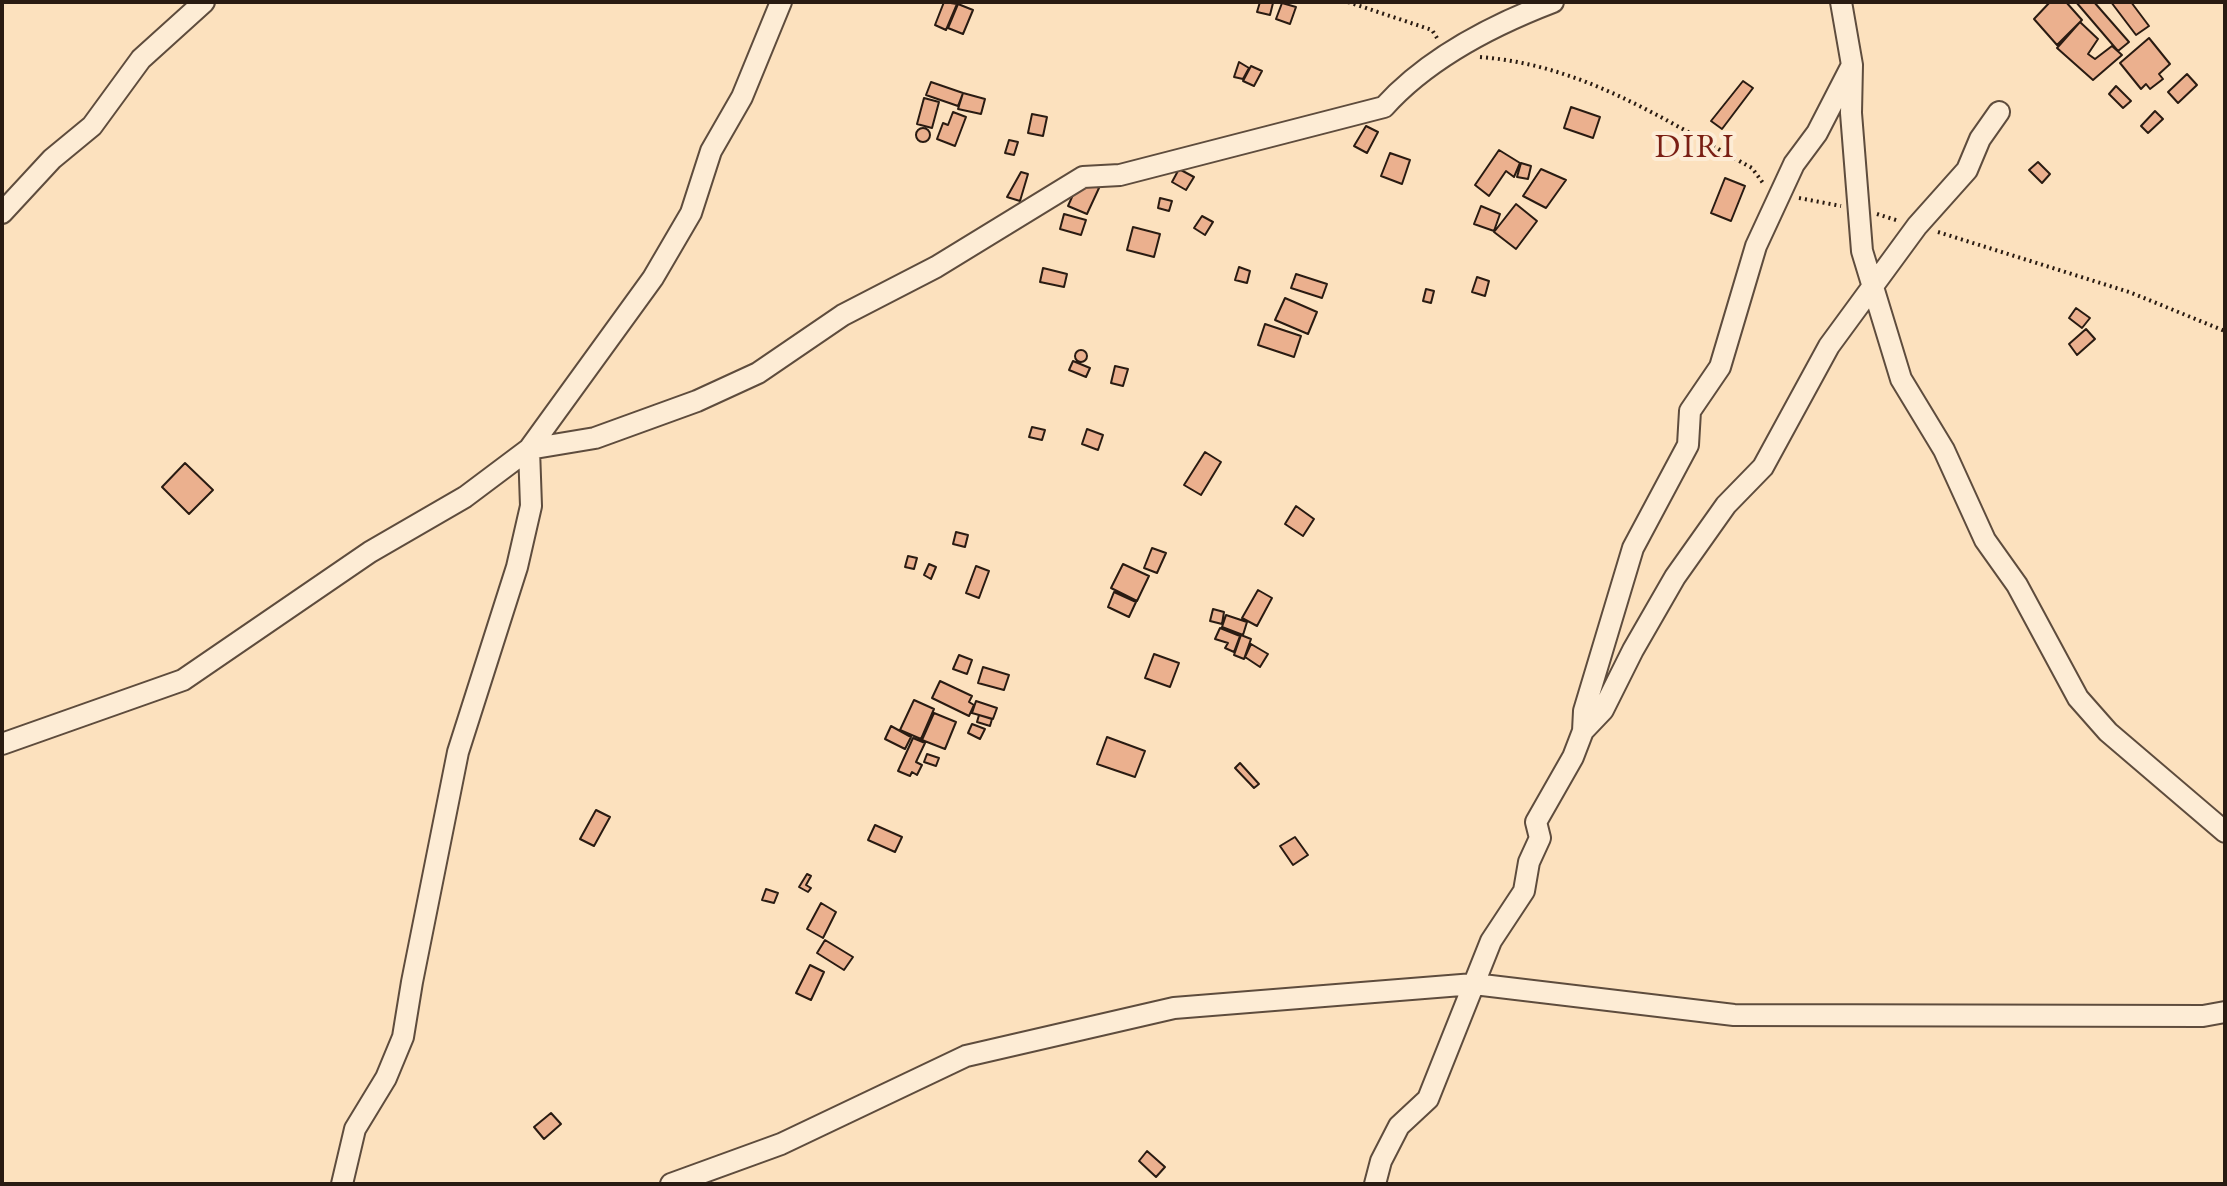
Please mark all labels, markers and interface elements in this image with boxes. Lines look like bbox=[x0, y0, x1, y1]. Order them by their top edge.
district label: DIRI bbox=[1655, 128, 1735, 168]

